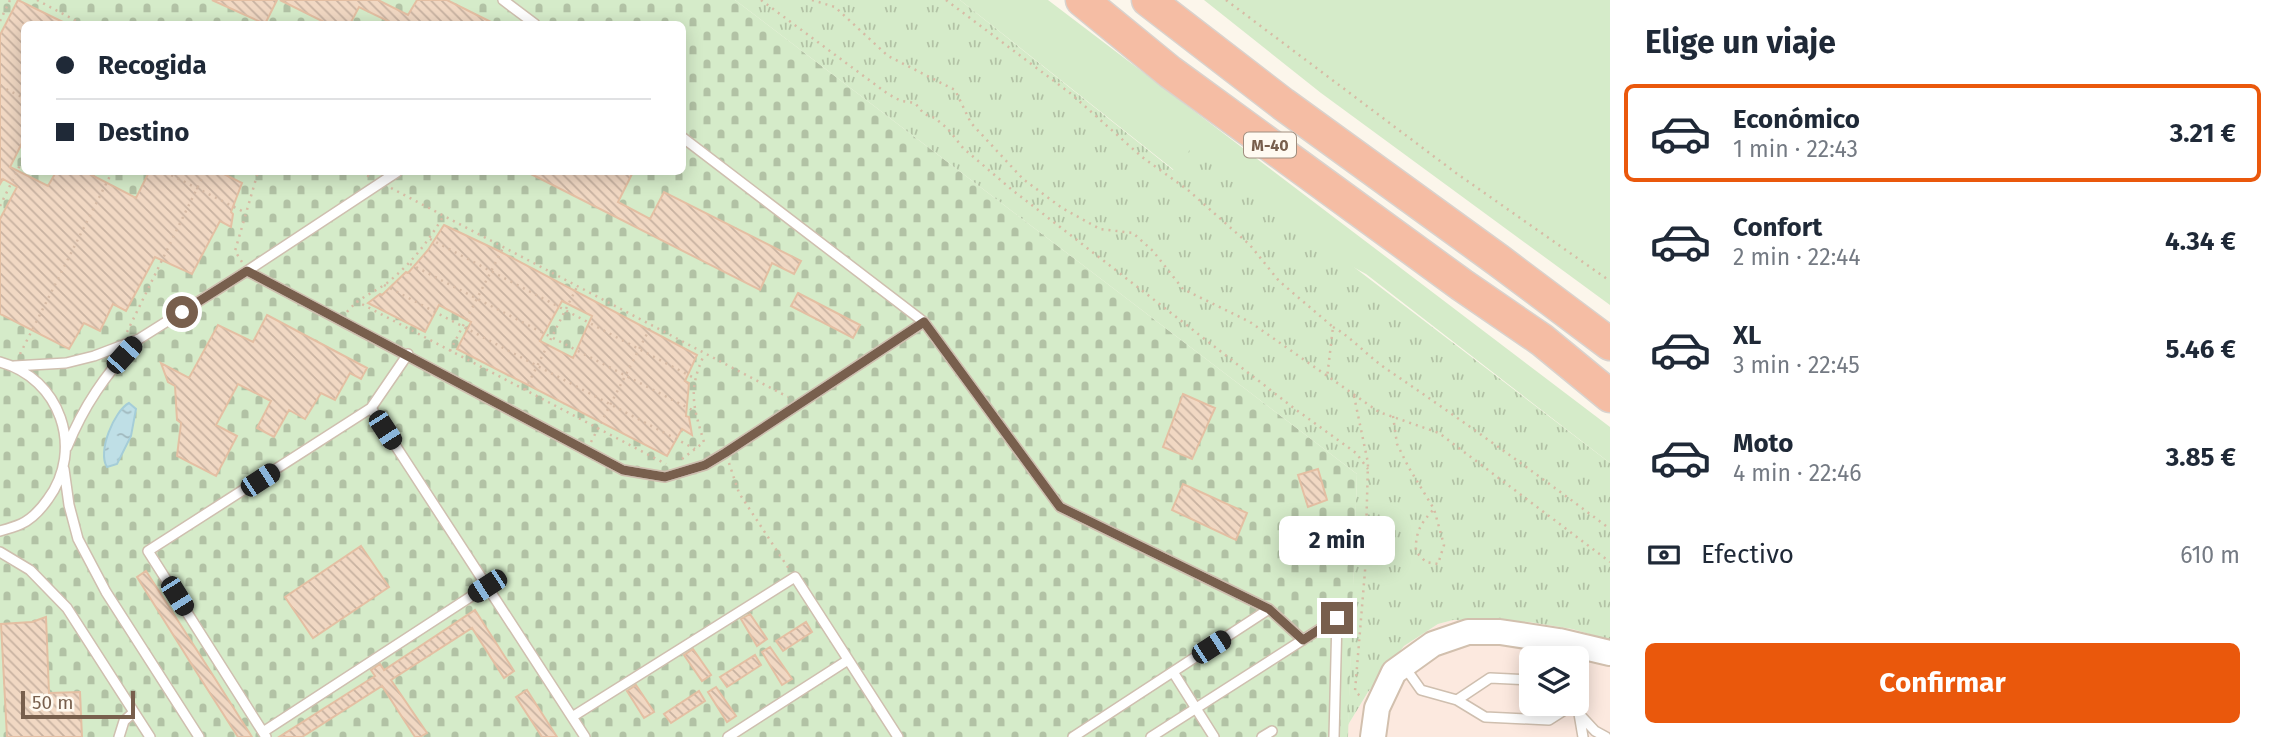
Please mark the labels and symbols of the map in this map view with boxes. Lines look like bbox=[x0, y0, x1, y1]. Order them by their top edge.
road number: M-40 bbox=[1244, 132, 1296, 158]
route start bbox=[166, 296, 198, 328]
car bbox=[103, 332, 146, 378]
car bbox=[365, 407, 406, 453]
car bbox=[237, 460, 284, 500]
callout: 2 min bbox=[1279, 516, 1395, 566]
car bbox=[464, 566, 511, 606]
car bbox=[157, 573, 198, 619]
route end bbox=[1321, 602, 1353, 634]
car bbox=[1188, 627, 1235, 667]
scale bar bbox=[21, 688, 135, 720]

